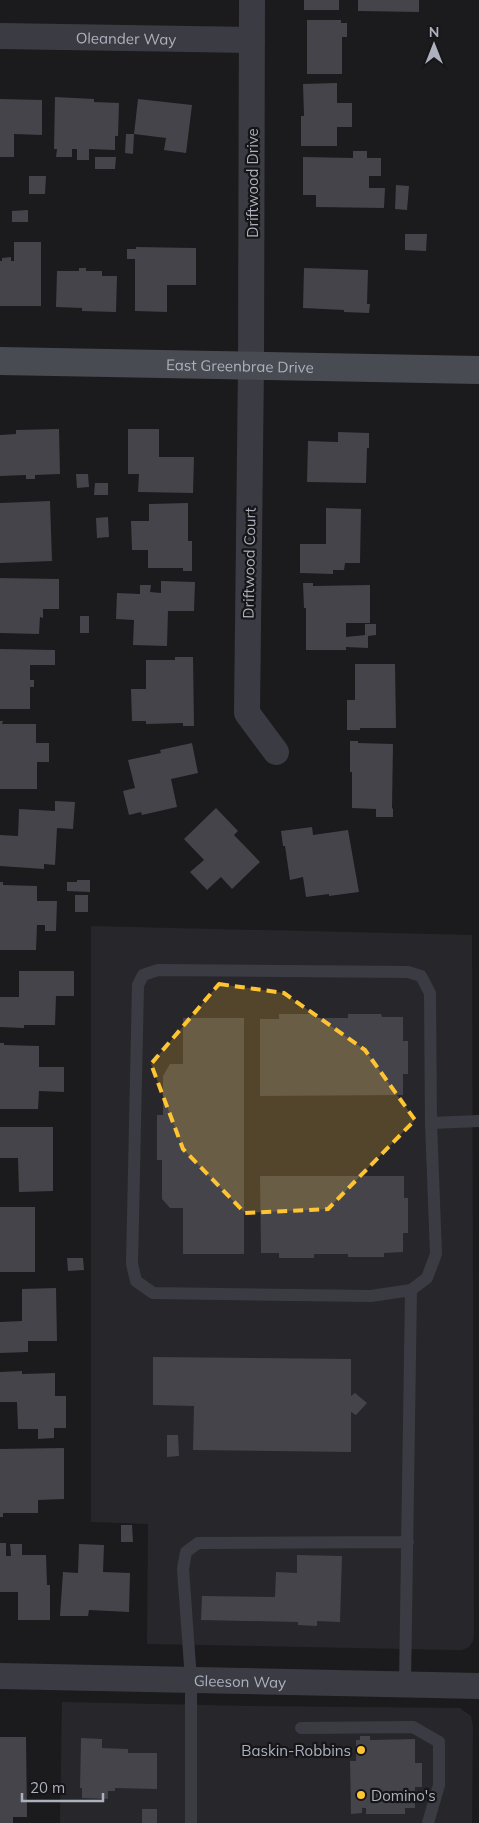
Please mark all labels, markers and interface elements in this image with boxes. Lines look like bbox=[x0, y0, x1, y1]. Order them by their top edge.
north arrow bbox=[409, 20, 459, 70]
text: N bbox=[429, 23, 439, 41]
street label: Oleander Way bbox=[76, 28, 176, 48]
street label: Driftwood Drive bbox=[243, 128, 262, 238]
street label: East Greenbrae Drive bbox=[166, 355, 314, 376]
street label: Driftwood Court bbox=[239, 507, 259, 619]
street label: Gleeson Way bbox=[194, 1671, 286, 1691]
place label: Baskin-Robbins bbox=[241, 1741, 351, 1760]
marker: Baskin-Robbins bbox=[355, 1744, 367, 1756]
scale bar bbox=[22, 1770, 104, 1802]
text: 20 m bbox=[30, 1778, 65, 1797]
place label: Domino's bbox=[371, 1786, 436, 1805]
marker: Domino's bbox=[355, 1789, 367, 1801]

